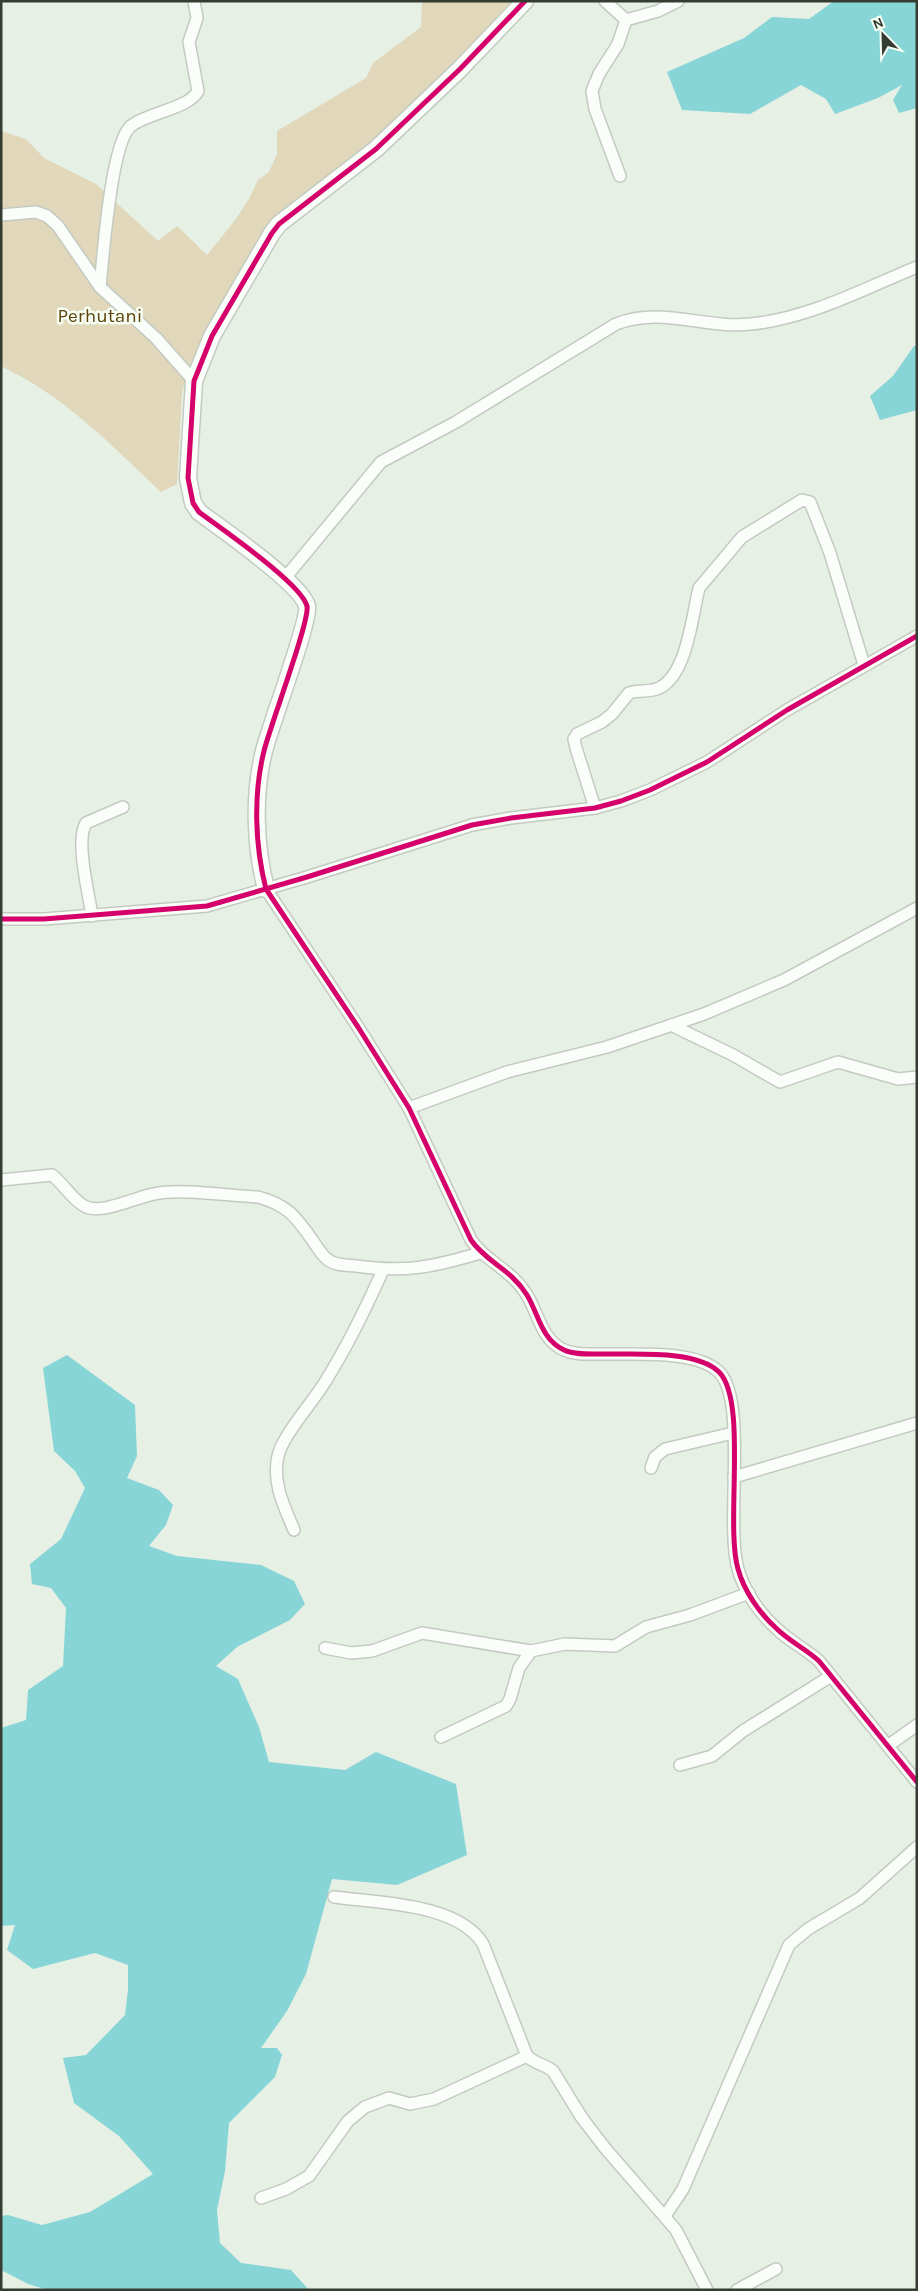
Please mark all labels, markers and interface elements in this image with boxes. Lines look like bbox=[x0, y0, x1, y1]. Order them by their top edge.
north arrow bbox=[858, 10, 908, 60]
text: N bbox=[870, 14, 886, 33]
park label: Perhutani bbox=[58, 305, 142, 327]

